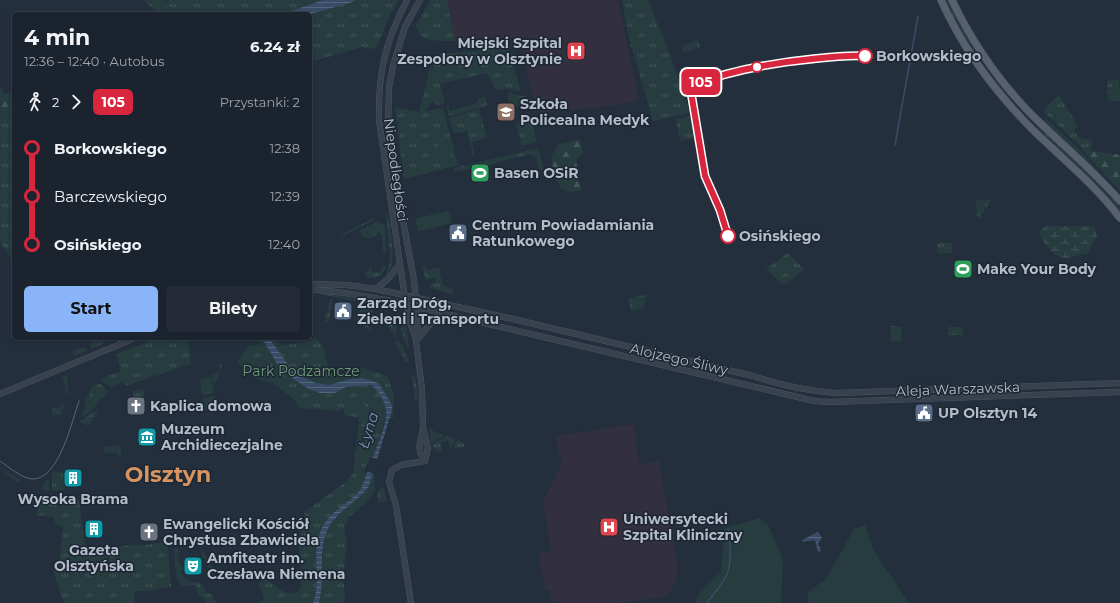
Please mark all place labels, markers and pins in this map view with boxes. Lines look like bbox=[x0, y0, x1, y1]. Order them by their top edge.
place label: Miejski Szpital Zespolony w Olsztynie bbox=[397, 34, 562, 68]
hospital icon: Miejski Szpital Zespolony w Olsztynie bbox=[565, 40, 587, 62]
place label: Borkowskiego bbox=[876, 47, 981, 65]
marker: Borkowskiego bbox=[857, 48, 873, 64]
unlabelled marker bbox=[751, 61, 763, 73]
place label: Szkoła Policealna Medyk bbox=[520, 95, 650, 129]
school or university icon: Szkoła Policealna Medyk bbox=[495, 101, 517, 123]
sports icon: Basen OSiR bbox=[469, 162, 491, 184]
place label: Basen OSiR bbox=[494, 164, 579, 182]
place label: Centrum Powiadamiania Ratunkowego bbox=[472, 216, 654, 250]
public building icon: Centrum Powiadamiania Ratunkowego bbox=[447, 222, 469, 244]
place label: Osińskiego bbox=[739, 227, 821, 245]
marker: Osińskiego bbox=[720, 228, 736, 244]
sports icon: Make Your Body bbox=[952, 258, 974, 280]
place label: Make Your Body bbox=[977, 260, 1097, 278]
place label: Zarząd Dróg, Zieleni i Transportu bbox=[357, 294, 499, 328]
public building icon: Zarząd Dróg, Zieleni i Transportu bbox=[332, 300, 354, 322]
church icon: Kaplica domowa bbox=[125, 395, 147, 417]
place label: Kaplica domowa bbox=[150, 397, 272, 415]
public building icon: UP Olsztyn 14 bbox=[913, 402, 935, 424]
place label: UP Olsztyn 14 bbox=[938, 404, 1038, 422]
place label: Muzeum Archidiecezjalne bbox=[160, 420, 283, 454]
museum icon: Muzeum Archidiecezjalne bbox=[136, 426, 158, 448]
building icon: Wysoka Brama bbox=[62, 467, 84, 489]
place label: Wysoka Brama bbox=[18, 490, 128, 508]
place label: Uniwersytecki Szpital Kliniczny bbox=[623, 510, 743, 544]
place label: Ewangelicki Kościół Chrystusa Zbawiciela bbox=[163, 515, 319, 549]
hospital icon: Uniwersytecki Szpital Kliniczny bbox=[598, 516, 620, 538]
building icon: Gazeta Olsztyńska bbox=[83, 518, 105, 540]
church icon: Ewangelicki Kościół Chrystusa Zbawiciela bbox=[138, 521, 160, 543]
place label: Gazeta Olsztyńska bbox=[54, 541, 134, 575]
place label: Amfiteatr im. Czesława Niemena bbox=[206, 549, 345, 583]
theatre icon: Amfiteatr im. Czesława Niemena bbox=[182, 555, 204, 577]

